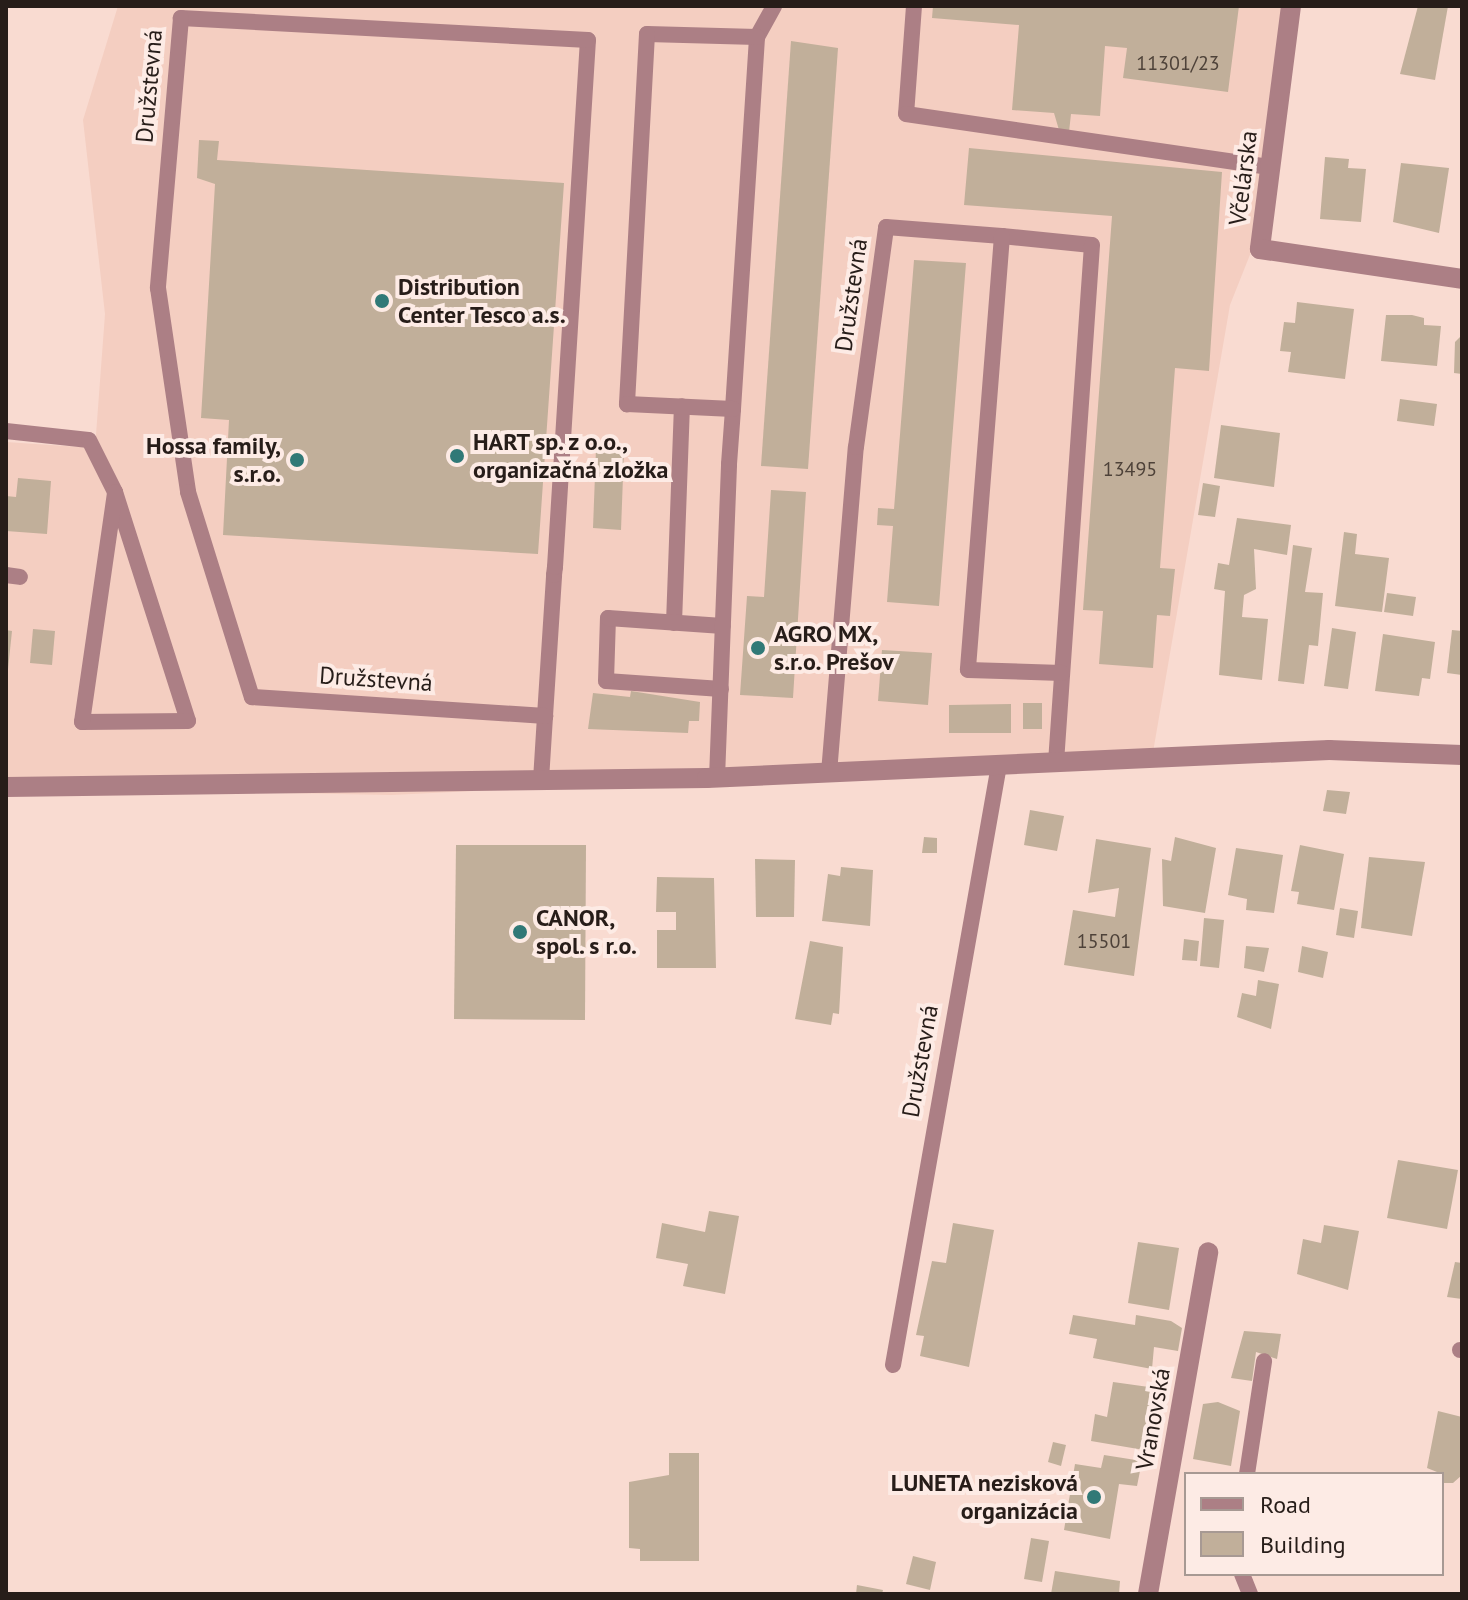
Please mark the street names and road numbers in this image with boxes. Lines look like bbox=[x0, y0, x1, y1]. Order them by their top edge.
street label: Družstevná bbox=[130, 28, 168, 144]
street label: Včelárska bbox=[1223, 129, 1263, 227]
street label: Družstevná bbox=[829, 237, 873, 353]
street label: Družstevná bbox=[318, 661, 434, 697]
street label: Družstevná bbox=[896, 1002, 944, 1120]
street label: Vranovská bbox=[1130, 1366, 1176, 1472]

